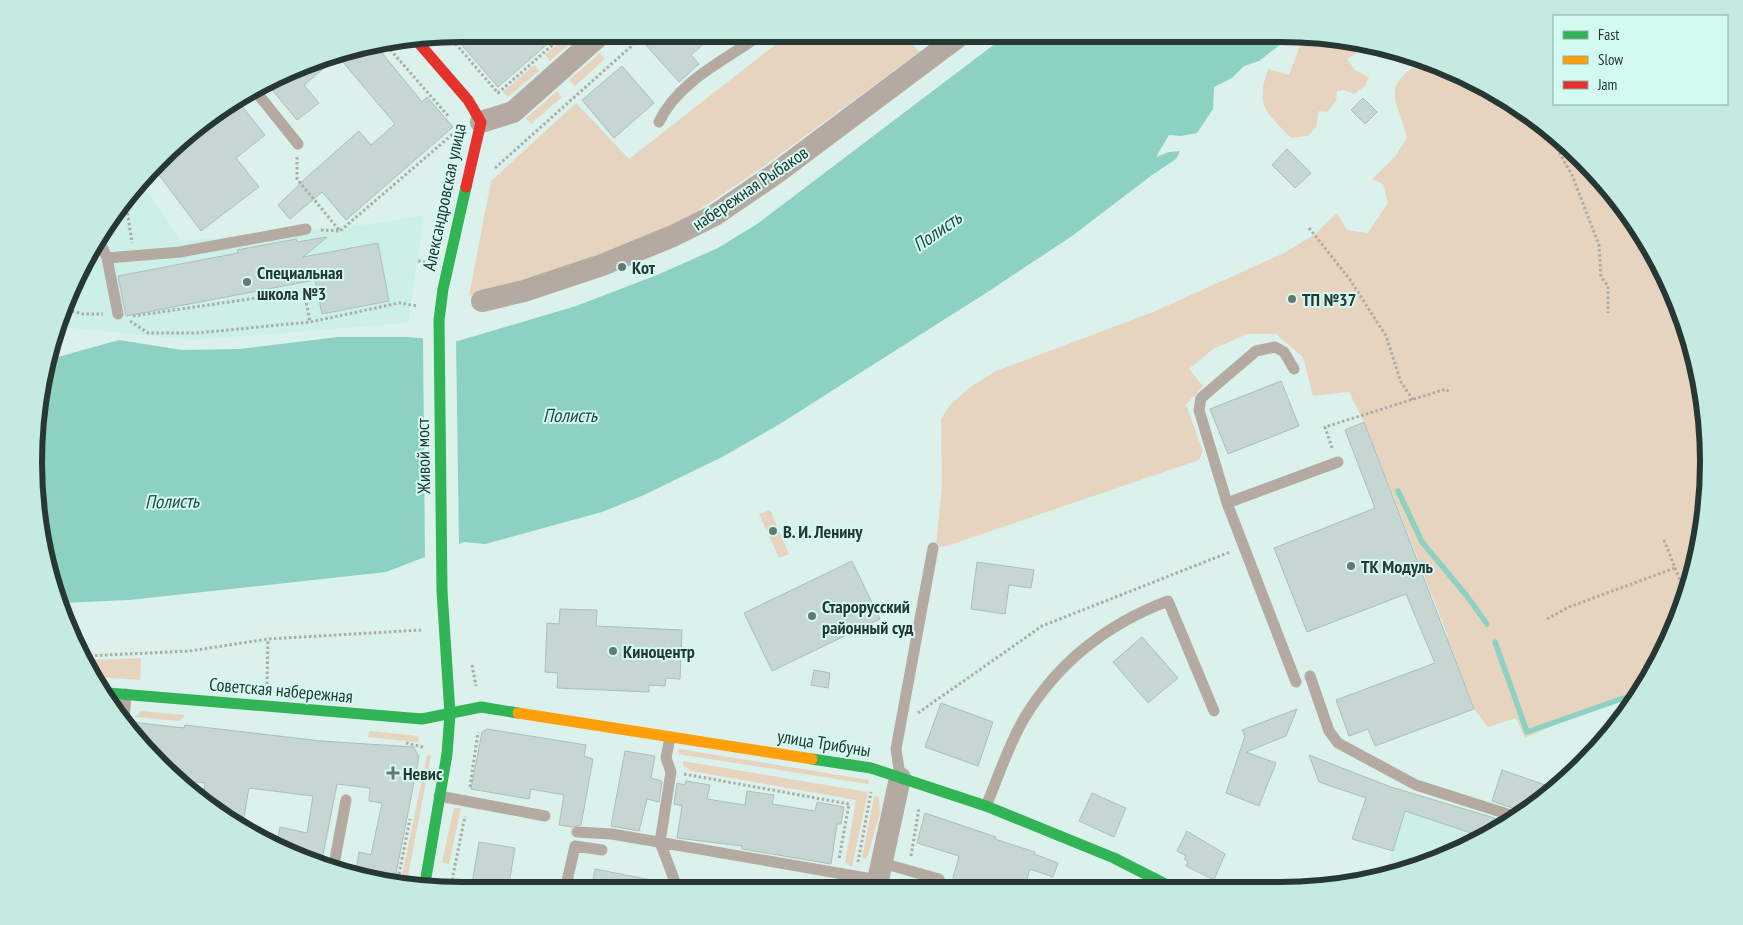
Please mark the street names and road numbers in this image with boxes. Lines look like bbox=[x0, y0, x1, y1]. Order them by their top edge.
street label: Александровская улица bbox=[417, 121, 471, 273]
street label: набережная Рыбаков bbox=[688, 141, 812, 235]
street label: Живой мост bbox=[411, 418, 435, 495]
street label: Советская набережная bbox=[208, 672, 354, 708]
street label: улица Трибуны bbox=[776, 724, 872, 762]

